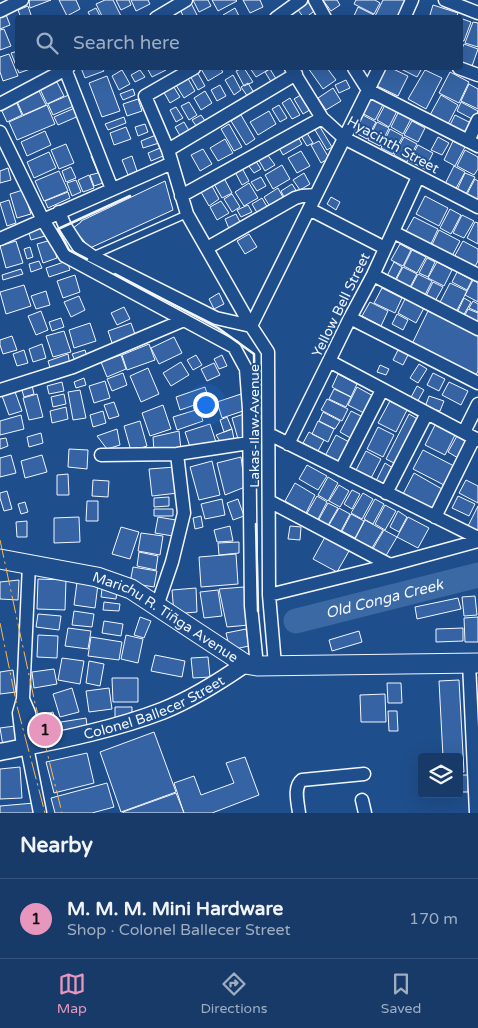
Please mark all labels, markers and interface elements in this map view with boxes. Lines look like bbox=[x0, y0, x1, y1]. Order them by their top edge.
search box bbox=[15, 15, 463, 70]
icon: search bbox=[33, 29, 61, 57]
text: Search here bbox=[73, 32, 180, 54]
street label: Hyacinth Street bbox=[344, 113, 443, 178]
street label: Yellow Bell Street bbox=[308, 249, 374, 360]
street label: Lakas-Ilaw Avenue bbox=[246, 364, 263, 488]
your location bbox=[193, 392, 219, 418]
street label: Marichu R. Tiñga Avenue bbox=[90, 568, 241, 666]
water label: Old Conga Creek bbox=[324, 575, 447, 622]
street label: Colonel Ballecer Street bbox=[82, 671, 228, 743]
pin: 1 bbox=[29, 711, 61, 749]
map controls bbox=[418, 753, 463, 798]
button: layers bbox=[418, 753, 463, 798]
text: Nearby bbox=[20, 833, 93, 858]
text: M. M. M. Mini Hardware bbox=[67, 898, 283, 920]
text: 1 bbox=[31, 909, 41, 929]
text: 170 m bbox=[409, 909, 458, 929]
text: Shop · Colonel Ballecer Street bbox=[67, 920, 291, 940]
tab: Map bbox=[57, 970, 87, 1017]
tab: Directions bbox=[200, 970, 267, 1017]
tab: Saved bbox=[381, 970, 421, 1017]

